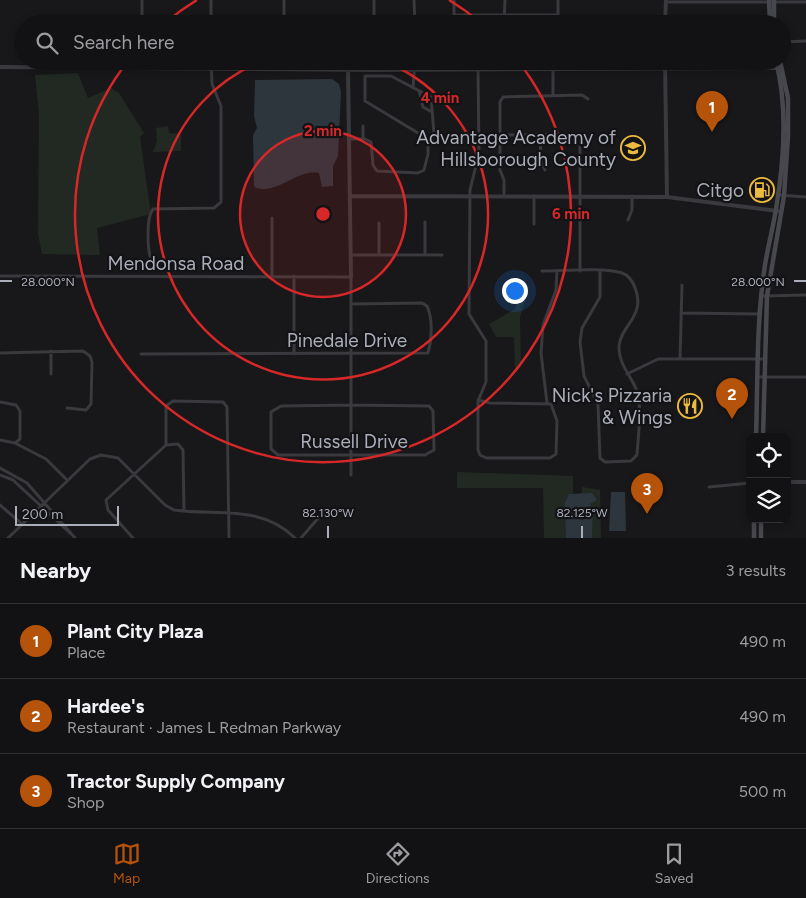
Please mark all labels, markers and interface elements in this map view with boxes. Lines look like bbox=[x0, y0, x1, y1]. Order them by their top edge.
search box bbox=[15, 15, 791, 70]
icon: search bbox=[33, 29, 61, 57]
text: Search here bbox=[73, 31, 175, 54]
text: 4 min bbox=[421, 89, 459, 107]
pin: 1 bbox=[696, 91, 728, 132]
text: 2 min bbox=[304, 122, 342, 140]
place label: Advantage Academy of Hillsborough County bbox=[416, 126, 616, 171]
school or university icon: Advantage Academy of Hillsborough County bbox=[620, 135, 646, 161]
fuel station icon: Citgo bbox=[749, 177, 775, 203]
place label: Citgo bbox=[697, 179, 744, 202]
centre of rings bbox=[314, 205, 332, 223]
text: 6 min bbox=[552, 205, 590, 223]
street label: Mendonsa Road bbox=[108, 252, 244, 275]
text: 28.000°N bbox=[21, 275, 75, 289]
text: 28.000°N bbox=[731, 275, 785, 289]
your location bbox=[502, 278, 528, 304]
street label: Pinedale Drive bbox=[287, 329, 407, 352]
pin: 2 bbox=[716, 378, 748, 419]
place label: Nick's Pizzaria & Wings bbox=[552, 384, 672, 429]
restaurant icon: Nick's Pizzaria & Wings bbox=[677, 393, 703, 419]
street label: Russell Drive bbox=[300, 430, 408, 453]
map controls bbox=[746, 433, 791, 523]
button: locate bbox=[746, 433, 791, 478]
pin: 3 bbox=[631, 473, 663, 514]
button: layers bbox=[746, 478, 791, 523]
scale bar bbox=[15, 503, 119, 526]
text: 200 m bbox=[22, 506, 63, 523]
text: 82.130°W bbox=[302, 506, 354, 520]
text: 82.125°W bbox=[556, 506, 608, 520]
text: Nearby bbox=[20, 558, 91, 583]
text: 3 results bbox=[726, 561, 786, 580]
text: Plant City Plaza bbox=[67, 620, 204, 643]
text: 1 bbox=[33, 632, 39, 651]
text: 490 m bbox=[739, 632, 786, 651]
text: Place bbox=[67, 643, 105, 662]
text: Hardee's bbox=[67, 695, 144, 718]
text: 2 bbox=[31, 707, 41, 726]
text: 490 m bbox=[739, 707, 786, 726]
text: Restaurant · James L Redman Parkway bbox=[67, 718, 341, 737]
text: Tractor Supply Company bbox=[67, 770, 285, 793]
text: 3 bbox=[32, 782, 40, 801]
text: 500 m bbox=[739, 782, 786, 801]
text: Shop bbox=[67, 793, 105, 812]
tab: Map bbox=[113, 840, 141, 887]
tab: Directions bbox=[366, 840, 430, 887]
tab: Saved bbox=[655, 840, 693, 887]

